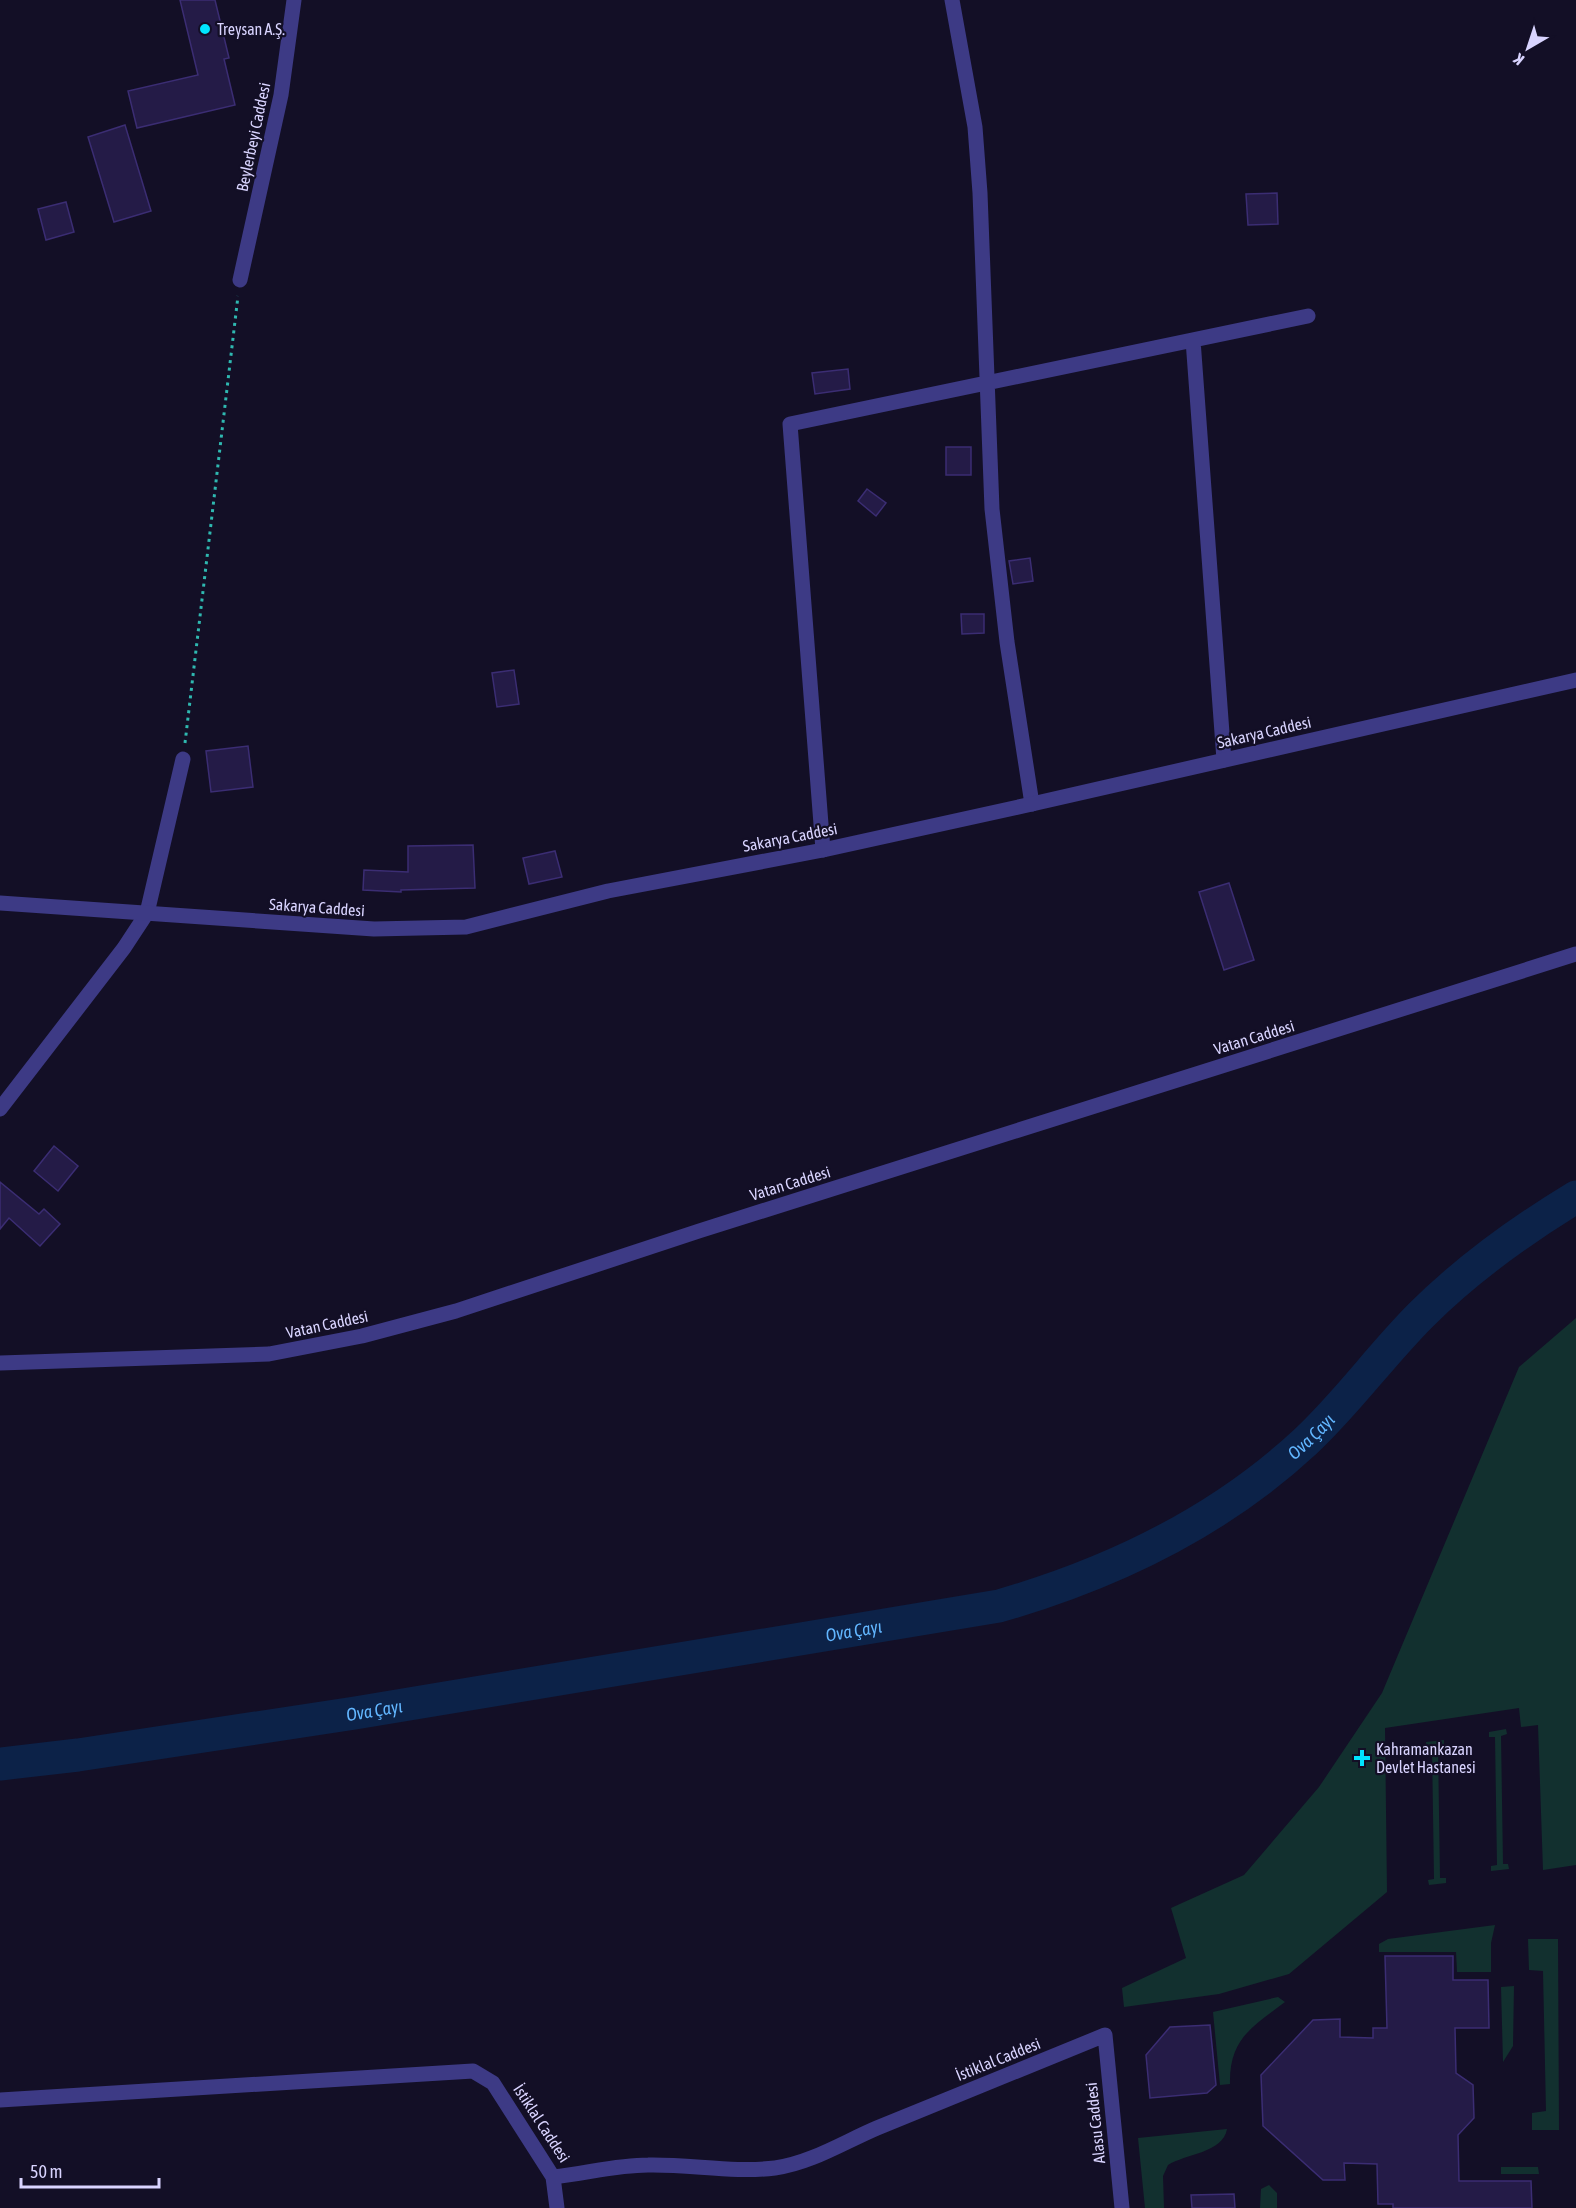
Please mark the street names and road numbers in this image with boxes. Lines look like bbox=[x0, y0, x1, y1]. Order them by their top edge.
street label: Beylerbeyi Caddesi bbox=[233, 81, 274, 193]
street label: Sakarya Caddesi bbox=[1215, 712, 1313, 753]
street label: Sakarya Caddesi bbox=[741, 819, 839, 856]
street label: Sakarya Caddesi bbox=[269, 895, 365, 920]
street label: Vatan Caddesi bbox=[1212, 1016, 1296, 1058]
street label: Vatan Caddesi bbox=[748, 1162, 832, 1204]
street label: Vatan Caddesi bbox=[284, 1307, 370, 1341]
street label: İstiklal Caddesi bbox=[953, 2034, 1043, 2084]
street label: İstiklal Caddesi bbox=[510, 2081, 574, 2165]
street label: Alasu Caddesi bbox=[1082, 2082, 1108, 2164]

